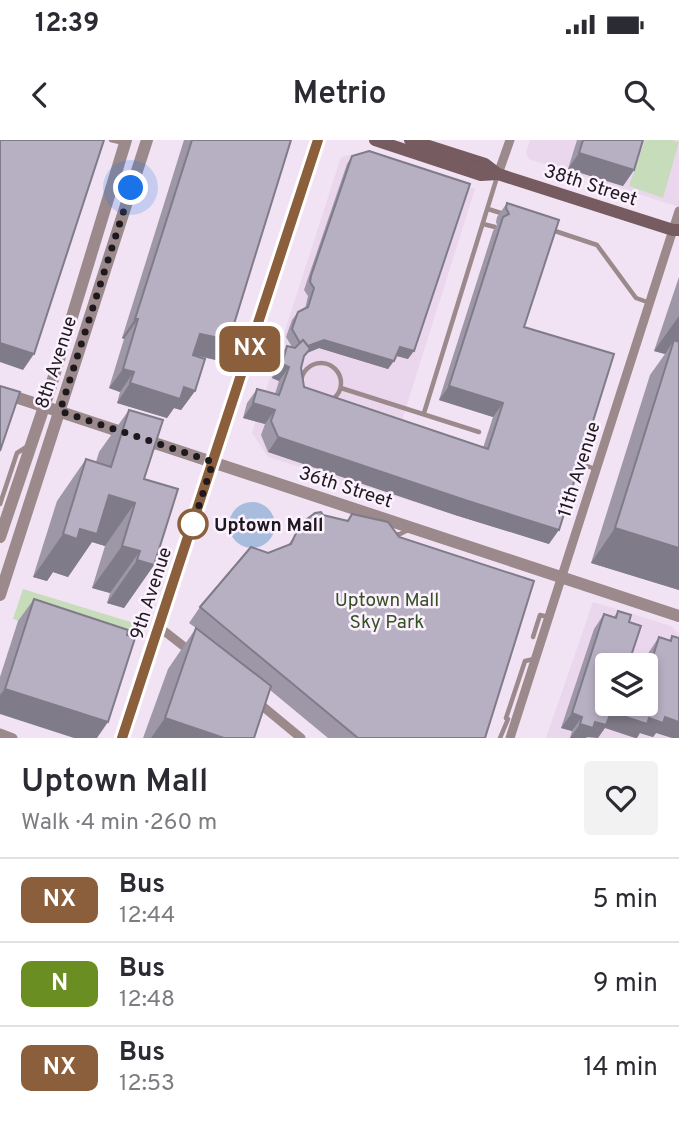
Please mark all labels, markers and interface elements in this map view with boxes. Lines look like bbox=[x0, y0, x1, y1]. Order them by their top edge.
text: 12:39 bbox=[35, 8, 99, 41]
text: Metrio bbox=[292, 75, 387, 115]
icon: back bbox=[21, 76, 59, 114]
icon: search bbox=[620, 76, 658, 114]
street label: 38th Street bbox=[541, 160, 640, 212]
your location bbox=[113, 170, 148, 205]
street label: 8th Avenue bbox=[31, 313, 83, 412]
line badge: NX bbox=[218, 326, 282, 372]
text: NX bbox=[233, 334, 267, 364]
street label: 11th Avenue bbox=[553, 419, 607, 520]
street label: 36th Street bbox=[296, 461, 395, 514]
marker: Uptown Mall bbox=[178, 509, 208, 539]
place label: Uptown Mall bbox=[214, 514, 324, 538]
street label: 9th Avenue bbox=[126, 544, 178, 643]
park label: Uptown Mall Sky Park bbox=[335, 589, 439, 635]
map controls bbox=[595, 653, 658, 716]
button: layers bbox=[595, 653, 658, 716]
button: heart bbox=[584, 761, 658, 835]
text: Uptown Mall bbox=[21, 762, 208, 804]
text: Walk · 4 min · 260 m bbox=[21, 809, 217, 838]
text: Bus bbox=[119, 869, 165, 902]
text: 5 min bbox=[592, 884, 658, 917]
text: NX bbox=[43, 885, 76, 915]
text: 12:44 bbox=[119, 902, 175, 931]
text: Bus bbox=[119, 953, 165, 986]
text: 9 min bbox=[593, 968, 658, 1001]
text: N bbox=[51, 969, 68, 999]
text: 12:48 bbox=[119, 986, 175, 1015]
text: Bus bbox=[119, 1037, 165, 1070]
text: 14 min bbox=[583, 1052, 658, 1085]
text: NX bbox=[43, 1053, 76, 1083]
text: 12:53 bbox=[119, 1070, 175, 1099]

